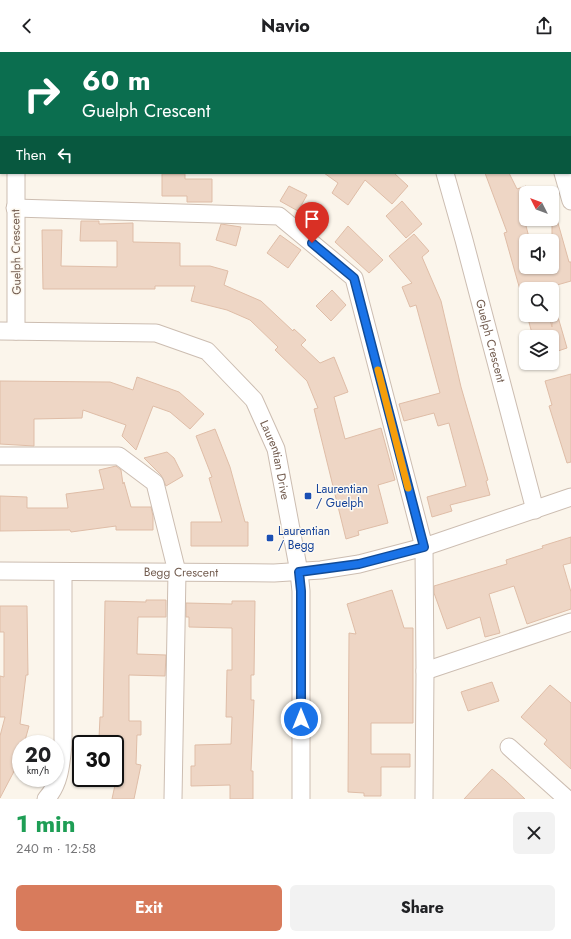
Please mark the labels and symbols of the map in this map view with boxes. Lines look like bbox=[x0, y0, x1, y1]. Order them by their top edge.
north arrow bbox=[519, 186, 559, 226]
pin bbox=[295, 202, 329, 243]
street label: Guelph Crescent bbox=[6, 209, 26, 295]
street label: Guelph Crescent bbox=[471, 297, 510, 385]
street label: Laurentian Drive bbox=[255, 417, 294, 501]
place label: Laurentian / Guelph bbox=[316, 480, 368, 512]
marker: Laurentian / Guelph bbox=[303, 491, 313, 501]
place label: Laurentian / Begg bbox=[278, 522, 330, 554]
marker: Laurentian / Begg bbox=[265, 533, 275, 543]
street label: Begg Crescent bbox=[144, 563, 218, 582]
position arrow bbox=[280, 698, 322, 740]
speed limit sign: 30 bbox=[72, 735, 124, 787]

